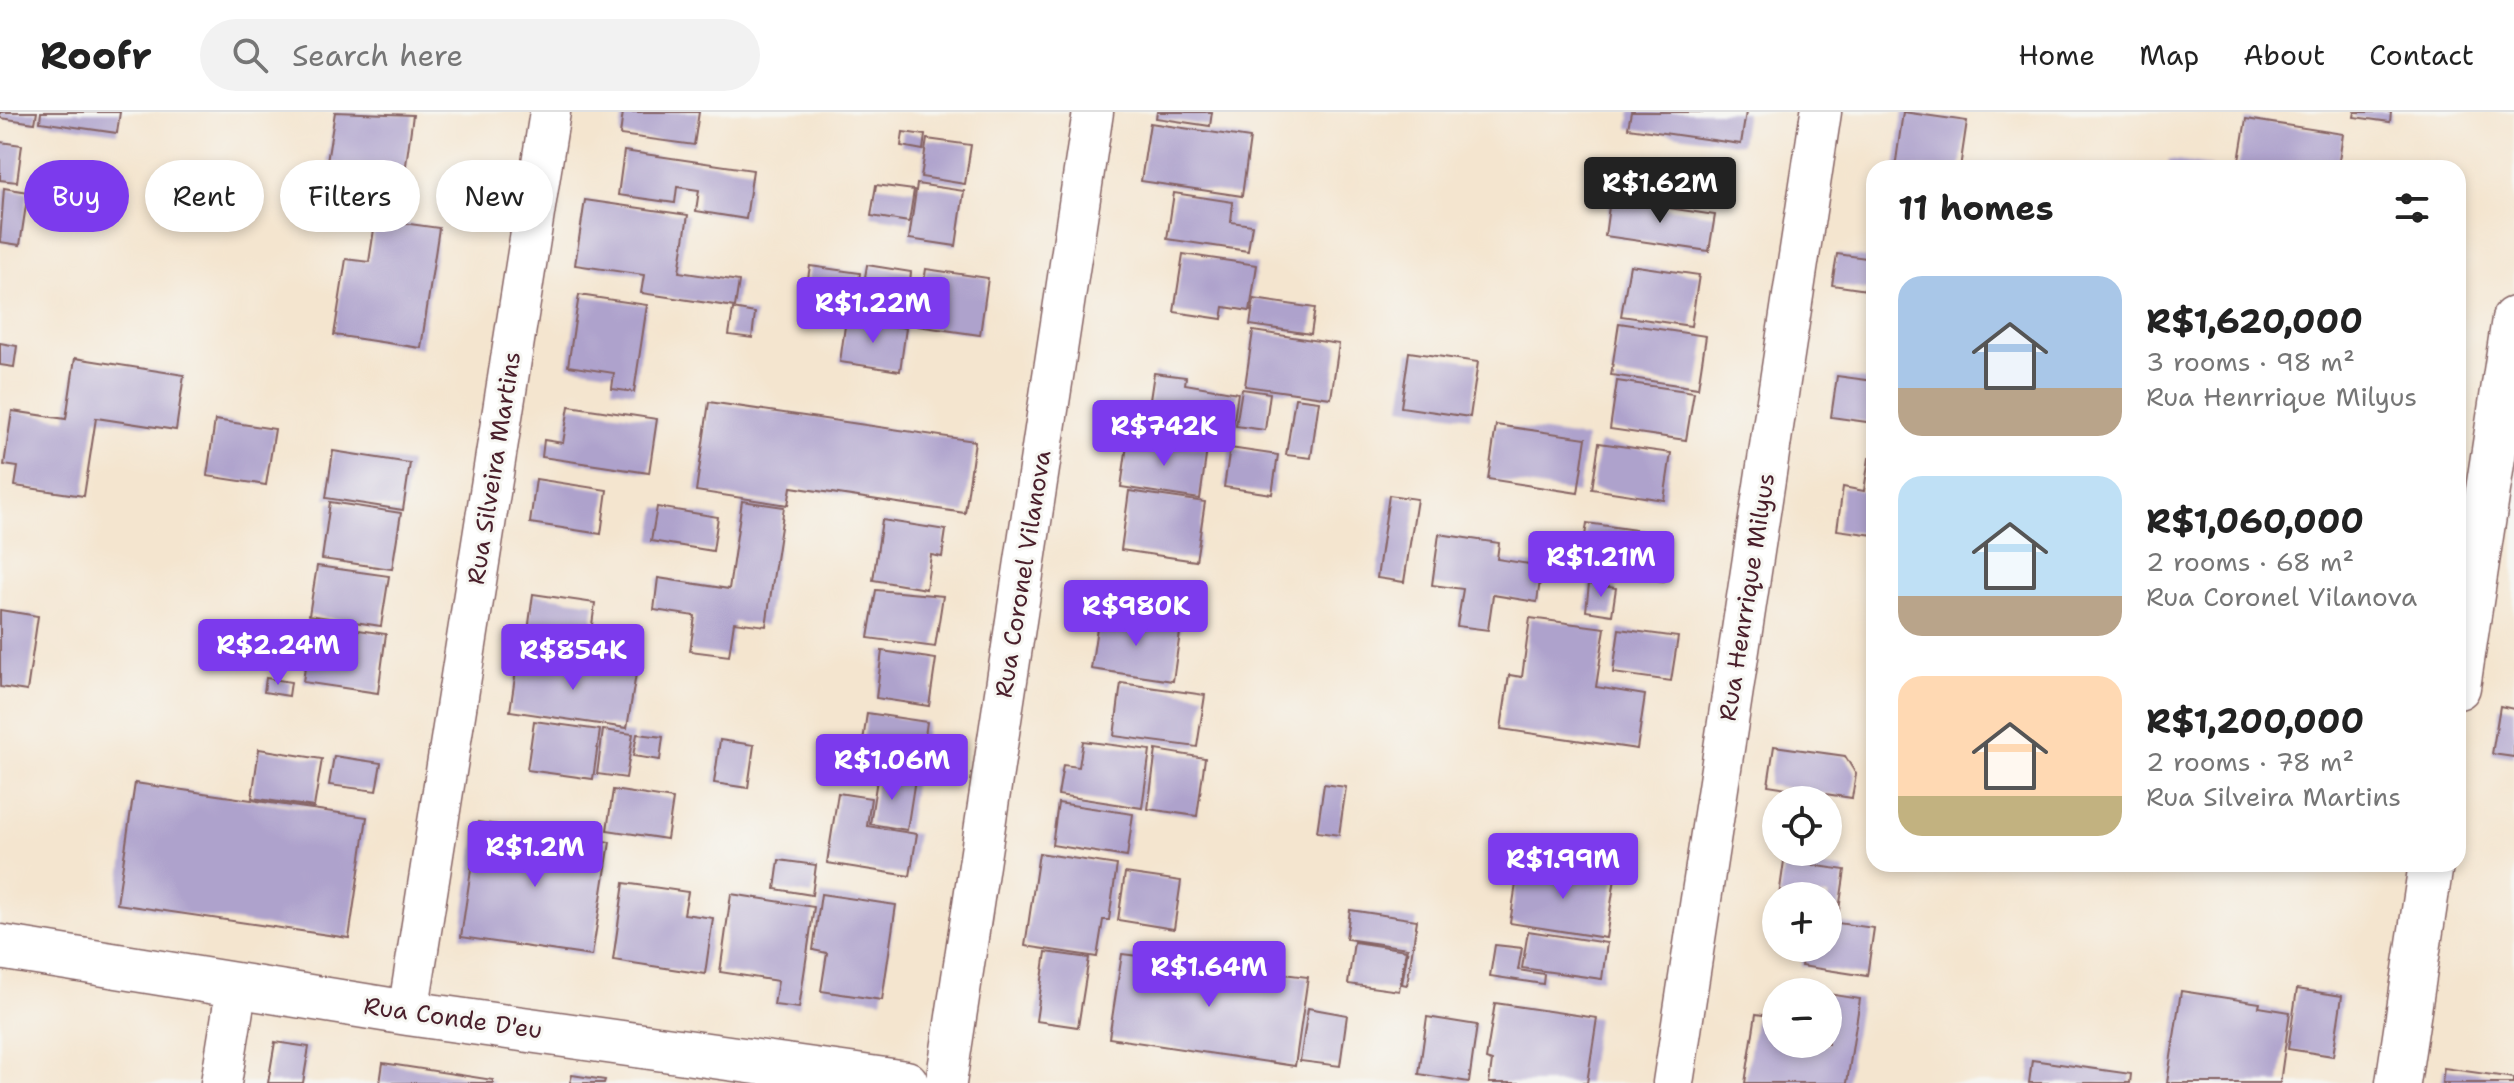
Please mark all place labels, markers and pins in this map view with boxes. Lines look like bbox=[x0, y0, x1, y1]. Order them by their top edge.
pin: R$1.62M bbox=[1586, 157, 1734, 225]
pin: R$1.22M bbox=[799, 277, 947, 345]
pin: R$742K bbox=[1099, 400, 1229, 468]
pin: R$1.21M bbox=[1527, 531, 1675, 599]
pin: R$980K bbox=[1071, 580, 1201, 648]
pin: R$2.24M bbox=[204, 619, 352, 687]
pin: R$854K bbox=[508, 624, 638, 692]
pin: R$1.06M bbox=[818, 734, 966, 802]
pin: R$1.2M bbox=[470, 821, 600, 889]
pin: R$1.99M bbox=[1489, 833, 1637, 901]
pin: R$1.64M bbox=[1135, 941, 1283, 1009]

